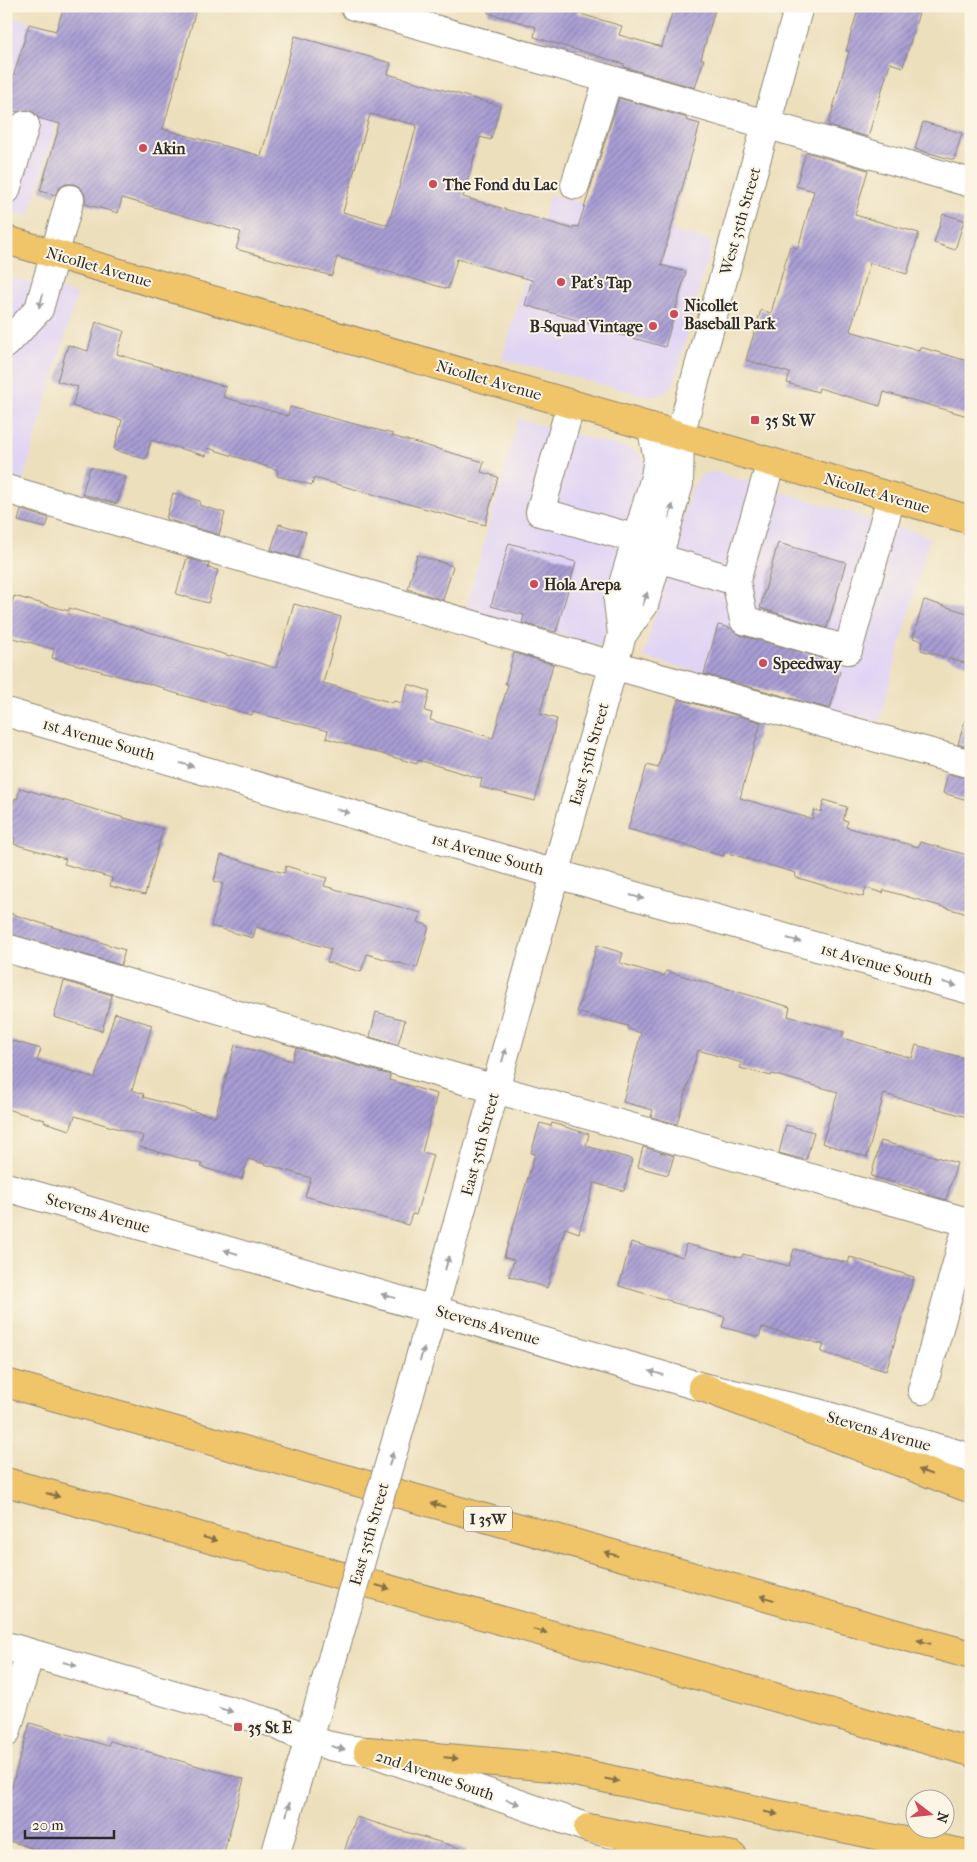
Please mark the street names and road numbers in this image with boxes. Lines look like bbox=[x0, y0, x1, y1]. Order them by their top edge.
street label: West 35th Street bbox=[715, 165, 765, 278]
street label: Nicollet Avenue bbox=[44, 243, 154, 291]
street label: Nicollet Avenue bbox=[434, 356, 544, 404]
street label: Nicollet Avenue bbox=[822, 469, 932, 517]
street label: East 35th Street bbox=[565, 700, 613, 808]
street label: 1st Avenue South bbox=[41, 714, 157, 764]
street label: 1st Avenue South bbox=[430, 829, 546, 879]
street label: 1st Avenue South bbox=[819, 939, 935, 989]
street label: East 35th Street bbox=[457, 1090, 503, 1198]
street label: Stevens Avenue bbox=[44, 1189, 152, 1237]
street label: Stevens Avenue bbox=[434, 1301, 542, 1349]
street label: Stevens Avenue bbox=[825, 1407, 933, 1455]
street label: East 35th Street bbox=[345, 1480, 393, 1588]
road number: I 35W bbox=[464, 1506, 512, 1532]
street label: 2nd Avenue South bbox=[373, 1746, 497, 1804]

